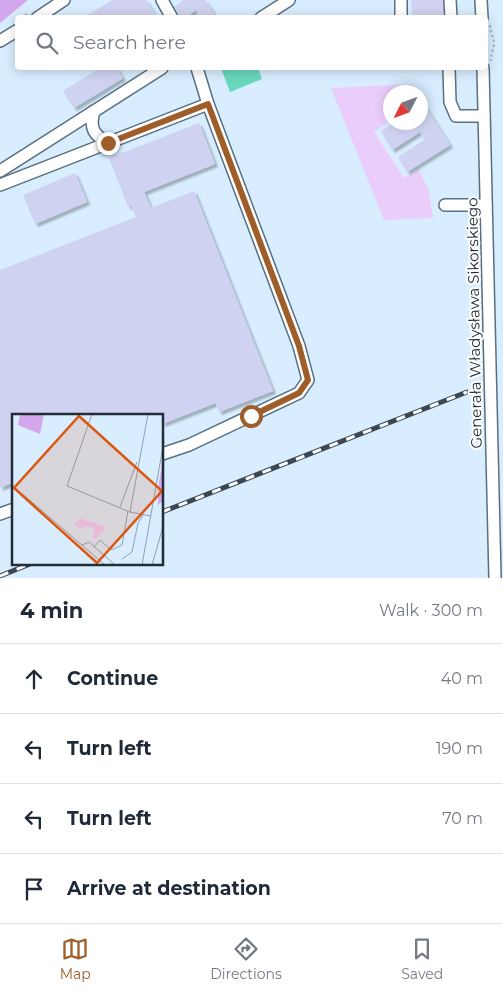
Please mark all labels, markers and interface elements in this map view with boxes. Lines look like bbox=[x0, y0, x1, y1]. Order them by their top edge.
search box bbox=[15, 15, 488, 70]
icon: search bbox=[33, 29, 61, 57]
text: Search here bbox=[73, 31, 186, 54]
north arrow bbox=[383, 85, 428, 130]
route end bbox=[97, 132, 120, 155]
street label: Generała Władysława Sikorskiego bbox=[462, 197, 486, 449]
route start bbox=[240, 405, 263, 428]
inset map bbox=[12, 414, 164, 566]
text: 4 min bbox=[20, 598, 83, 623]
text: Walk · 300 m bbox=[379, 601, 483, 620]
icon: ahead bbox=[20, 665, 48, 693]
text: Continue bbox=[67, 667, 158, 690]
text: 40 m bbox=[441, 669, 483, 688]
icon: left bbox=[20, 735, 48, 763]
text: Turn left bbox=[67, 737, 152, 760]
text: 190 m bbox=[436, 739, 483, 758]
icon: left bbox=[20, 805, 48, 833]
text: Turn left bbox=[67, 807, 152, 830]
text: 70 m bbox=[442, 809, 483, 828]
icon: arrive bbox=[20, 875, 48, 903]
text: Arrive at destination bbox=[67, 877, 271, 900]
tab: Map bbox=[60, 935, 91, 983]
tab: Directions bbox=[210, 935, 282, 983]
tab: Saved bbox=[401, 935, 443, 983]

